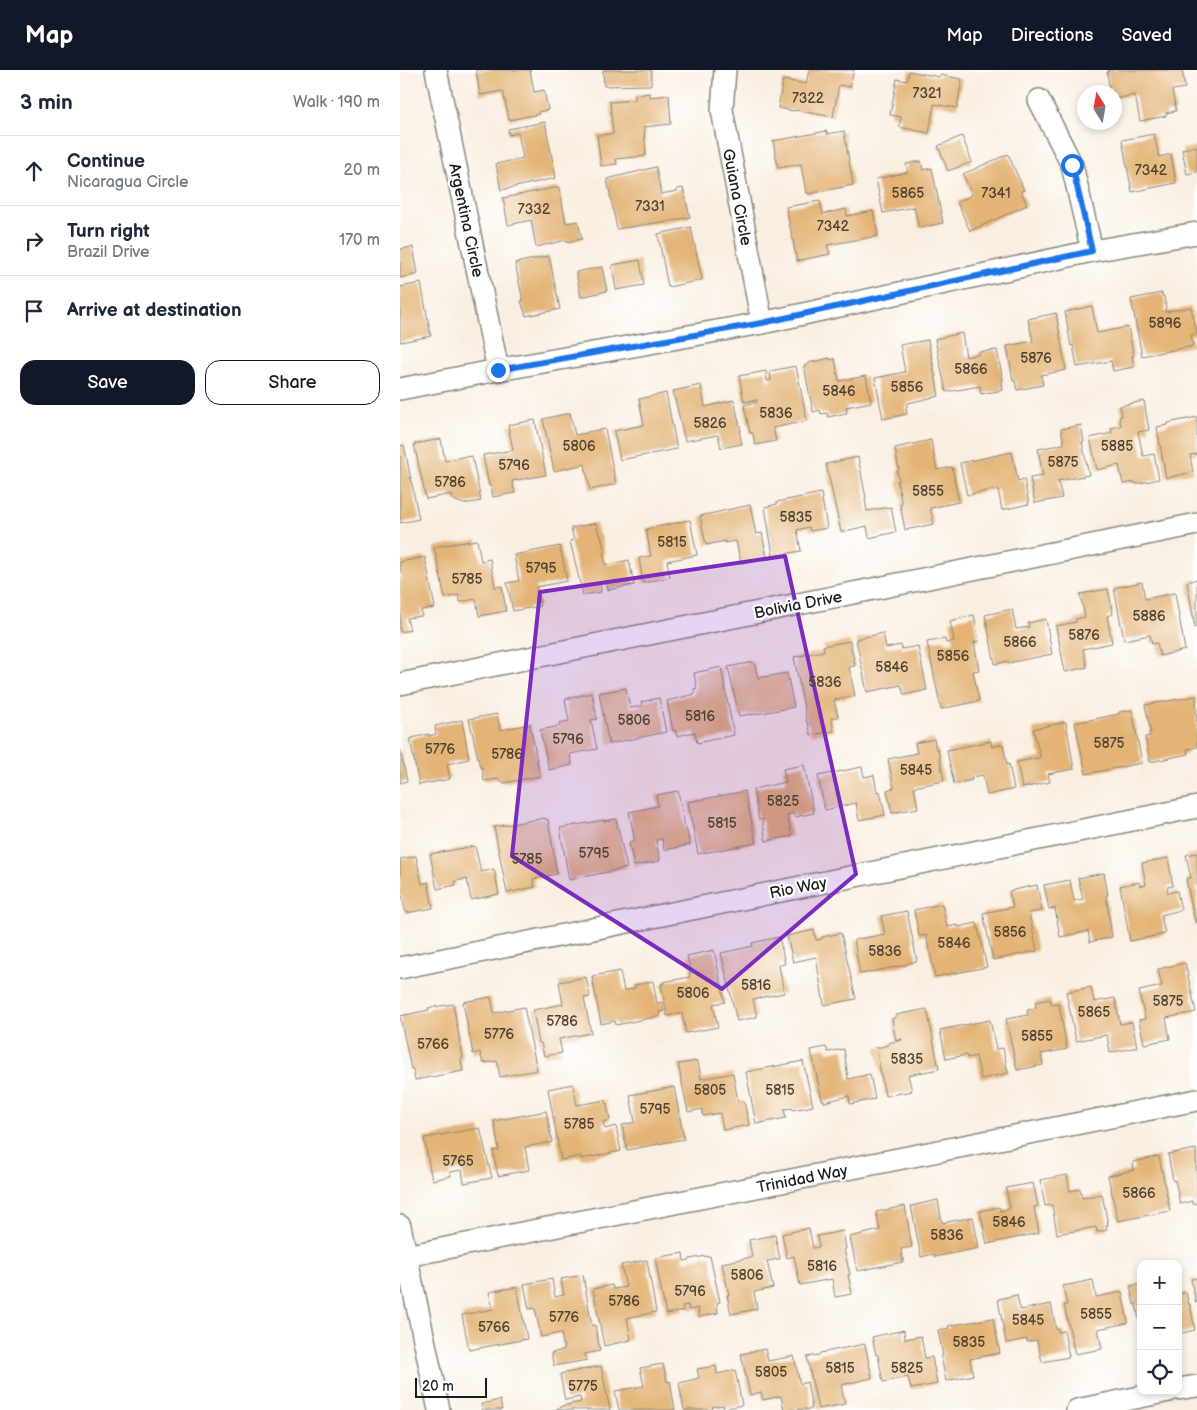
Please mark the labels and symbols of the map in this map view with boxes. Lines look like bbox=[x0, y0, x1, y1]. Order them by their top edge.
house number: 7321 bbox=[913, 85, 941, 102]
north arrow bbox=[1077, 85, 1122, 130]
house number: 7322 bbox=[792, 90, 825, 107]
street label: Guiana Circle bbox=[718, 147, 755, 248]
route start bbox=[1061, 154, 1084, 177]
street label: Argentina Circle bbox=[444, 162, 487, 280]
house number: 7342 bbox=[1135, 162, 1168, 179]
house number: 5865 bbox=[892, 185, 924, 202]
house number: 7341 bbox=[981, 185, 1011, 202]
house number: 7331 bbox=[635, 198, 665, 215]
house number: 7332 bbox=[518, 201, 551, 218]
house number: 7342 bbox=[817, 218, 850, 235]
house number: 5896 bbox=[1149, 315, 1182, 332]
house number: 5876 bbox=[1020, 350, 1052, 367]
route end bbox=[487, 359, 510, 382]
house number: 5866 bbox=[954, 361, 988, 378]
house number: 5856 bbox=[891, 379, 924, 396]
house number: 5846 bbox=[822, 383, 856, 400]
house number: 5836 bbox=[759, 405, 793, 422]
house number: 5826 bbox=[694, 415, 727, 432]
house number: 5806 bbox=[563, 438, 596, 455]
house number: 5885 bbox=[1101, 438, 1133, 455]
house number: 5875 bbox=[1047, 454, 1079, 471]
house number: 5796 bbox=[498, 457, 530, 474]
house number: 5786 bbox=[434, 474, 466, 491]
house number: 5855 bbox=[912, 483, 944, 500]
house number: 5835 bbox=[780, 509, 812, 526]
house number: 5815 bbox=[657, 534, 687, 551]
house number: 5795 bbox=[525, 560, 557, 577]
house number: 5785 bbox=[451, 571, 483, 588]
street label: Bolivia Drive bbox=[753, 588, 844, 623]
house number: 5886 bbox=[1133, 608, 1166, 625]
house number: 5876 bbox=[1068, 627, 1100, 644]
house number: 5866 bbox=[1003, 634, 1037, 651]
house number: 5856 bbox=[937, 648, 970, 665]
house number: 5846 bbox=[875, 659, 909, 676]
house number: 5836 bbox=[808, 674, 842, 691]
house number: 5816 bbox=[685, 708, 716, 725]
house number: 5806 bbox=[618, 712, 651, 729]
house number: 5796 bbox=[552, 731, 584, 748]
house number: 5875 bbox=[1093, 735, 1125, 752]
house number: 5776 bbox=[425, 741, 456, 758]
house number: 5786 bbox=[491, 746, 523, 763]
house number: 5845 bbox=[900, 762, 932, 779]
house number: 5825 bbox=[767, 793, 799, 810]
house number: 5815 bbox=[707, 815, 737, 832]
house number: 5795 bbox=[578, 845, 610, 862]
house number: 5785 bbox=[511, 851, 543, 868]
street label: Rio Way bbox=[768, 873, 829, 903]
house number: 5856 bbox=[994, 924, 1027, 941]
house number: 5846 bbox=[937, 935, 971, 952]
house number: 5836 bbox=[868, 943, 902, 960]
house number: 5816 bbox=[741, 977, 772, 994]
house number: 5806 bbox=[677, 985, 710, 1002]
house number: 5875 bbox=[1152, 993, 1184, 1010]
house number: 5865 bbox=[1078, 1004, 1110, 1021]
house number: 5786 bbox=[546, 1013, 578, 1030]
house number: 5776 bbox=[484, 1026, 515, 1043]
house number: 5855 bbox=[1021, 1028, 1053, 1045]
house number: 5766 bbox=[417, 1036, 449, 1053]
house number: 5835 bbox=[891, 1051, 923, 1068]
house number: 5805 bbox=[694, 1082, 726, 1099]
house number: 5815 bbox=[765, 1082, 795, 1099]
house number: 5795 bbox=[639, 1101, 671, 1118]
house number: 5785 bbox=[563, 1116, 595, 1133]
house number: 5765 bbox=[442, 1153, 474, 1170]
street label: Trinidad Way bbox=[755, 1161, 850, 1198]
house number: 5866 bbox=[1122, 1185, 1156, 1202]
house number: 5846 bbox=[992, 1214, 1026, 1231]
house number: 5836 bbox=[930, 1227, 964, 1244]
house number: 5816 bbox=[807, 1258, 838, 1275]
house number: 5806 bbox=[731, 1267, 764, 1284]
house number: 5796 bbox=[674, 1283, 706, 1300]
house number: 5786 bbox=[608, 1293, 640, 1310]
house number: 5855 bbox=[1080, 1306, 1112, 1323]
house number: 5776 bbox=[549, 1309, 580, 1326]
house number: 5845 bbox=[1012, 1312, 1044, 1329]
house number: 5766 bbox=[478, 1319, 510, 1336]
house number: 5835 bbox=[953, 1334, 985, 1351]
house number: 5815 bbox=[825, 1360, 855, 1377]
house number: 5825 bbox=[891, 1360, 923, 1377]
house number: 5805 bbox=[755, 1364, 787, 1381]
scale bar bbox=[415, 1375, 488, 1398]
house number: 5775 bbox=[568, 1378, 598, 1395]

